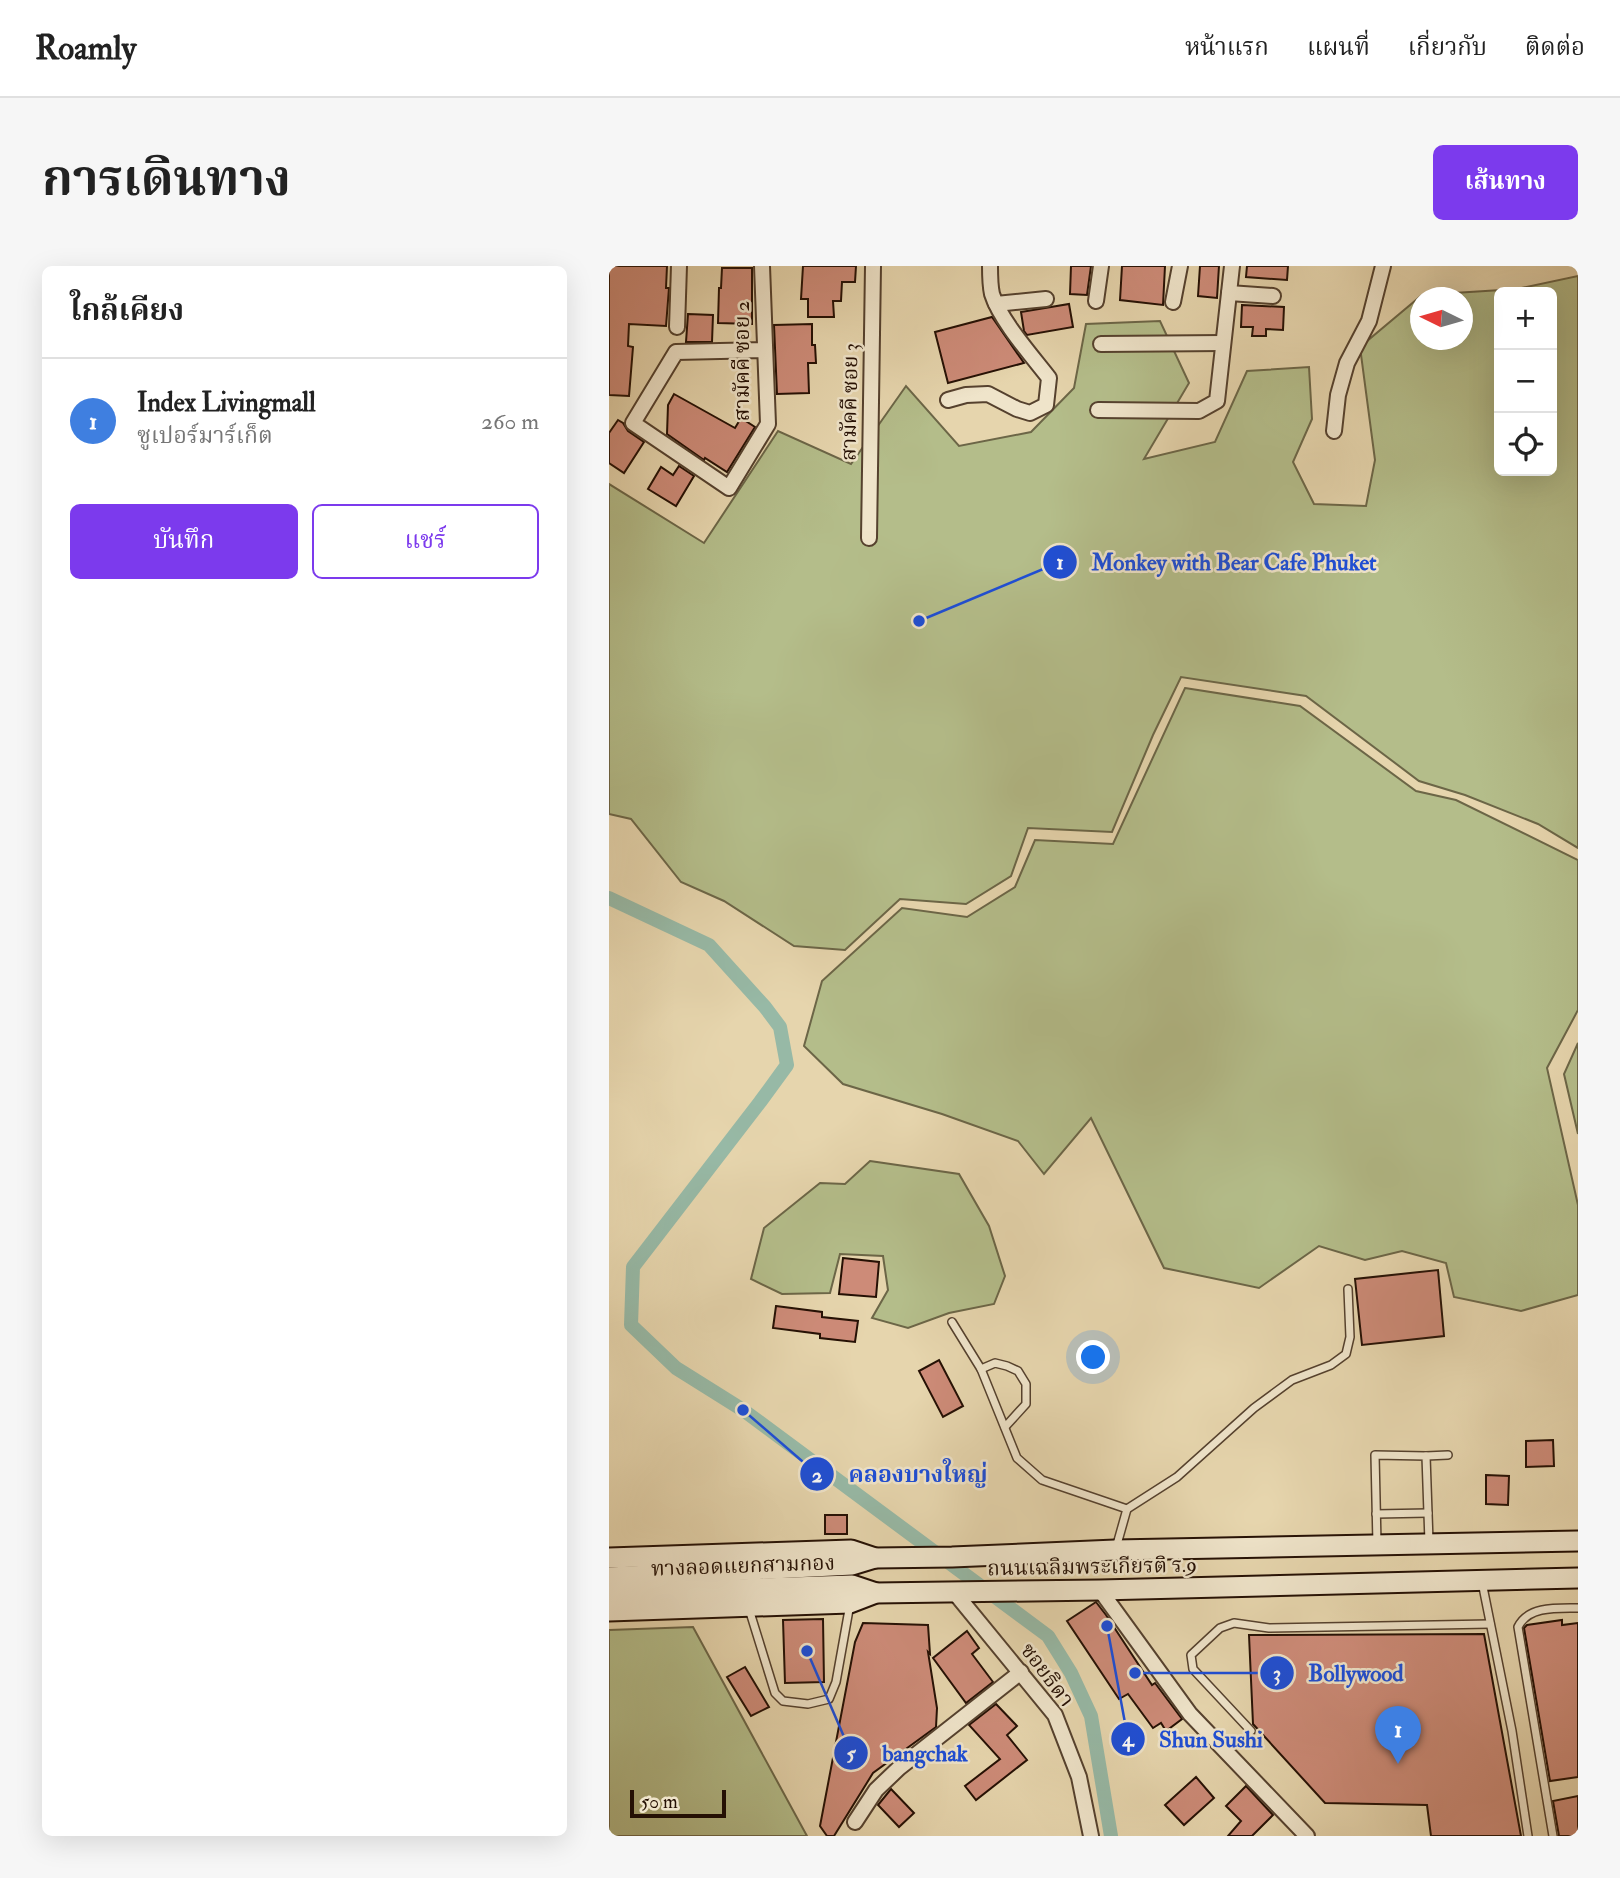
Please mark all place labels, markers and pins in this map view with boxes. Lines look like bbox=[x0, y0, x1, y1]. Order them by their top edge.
callout: Monkey with Bear Cafe Phuket bbox=[1043, 540, 1391, 584]
callout: คลองบางใหญ่ bbox=[800, 1452, 1002, 1496]
callout: Bollywood bbox=[1259, 1651, 1418, 1695]
pin: 1 bbox=[1375, 1706, 1421, 1764]
callout: Shun Sushi bbox=[1110, 1717, 1277, 1761]
callout: bangchak bbox=[834, 1731, 982, 1775]

